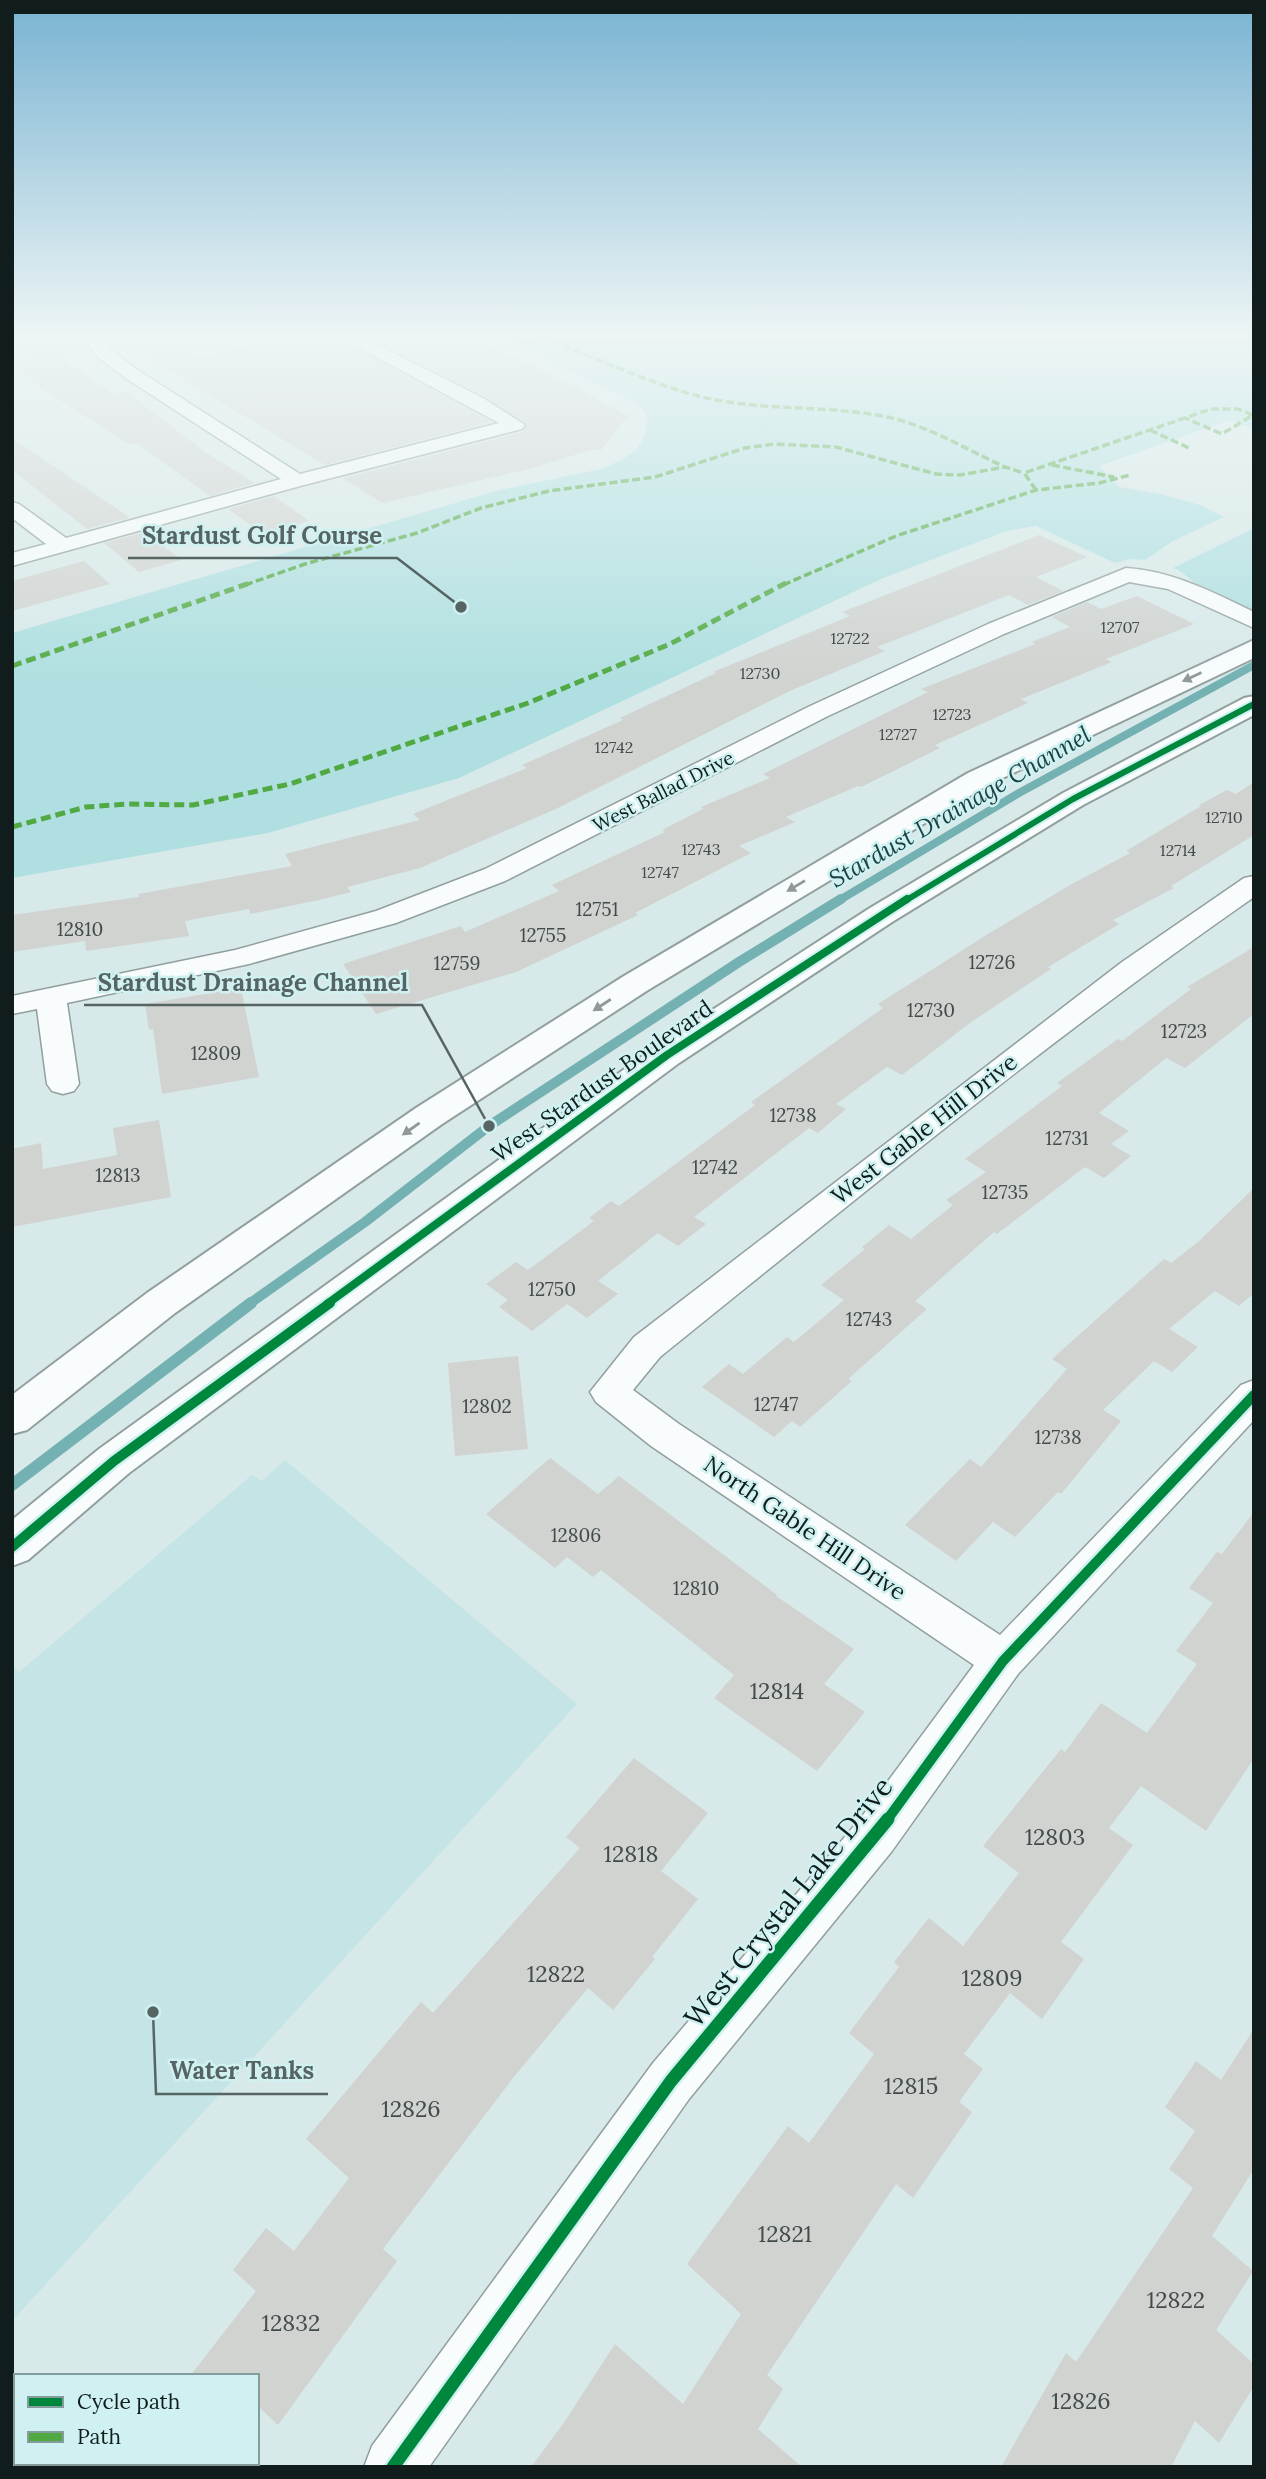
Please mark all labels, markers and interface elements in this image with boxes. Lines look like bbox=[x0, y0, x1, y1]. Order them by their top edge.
callout: Stardust Golf Course bbox=[128, 513, 397, 558]
text: Stardust Golf Course bbox=[142, 520, 382, 551]
house number: 12707 bbox=[1101, 617, 1140, 637]
house number: 12722 bbox=[831, 628, 869, 648]
house number: 12730 bbox=[740, 663, 780, 683]
one-way arrow bbox=[1182, 672, 1202, 683]
house number: 12723 bbox=[932, 704, 972, 724]
water label: Stardust Drainage Channel bbox=[823, 719, 1096, 894]
house number: 12727 bbox=[879, 724, 918, 744]
house number: 12742 bbox=[595, 737, 633, 757]
street label: West Ballad Drive bbox=[588, 745, 738, 837]
house number: 12710 bbox=[1205, 807, 1243, 827]
house number: 12743 bbox=[681, 839, 721, 859]
house number: 12714 bbox=[1160, 840, 1196, 860]
house number: 12747 bbox=[641, 862, 679, 882]
one-way arrow bbox=[786, 879, 806, 892]
house number: 12751 bbox=[575, 897, 619, 921]
house number: 12810 bbox=[57, 917, 103, 941]
house number: 12755 bbox=[520, 923, 566, 947]
house number: 12726 bbox=[968, 950, 1016, 974]
house number: 12759 bbox=[433, 951, 481, 975]
callout: Stardust Drainage Channel bbox=[84, 960, 422, 1005]
text: Stardust Drainage Channel bbox=[98, 967, 408, 998]
street label: West Stardust Boulevard bbox=[485, 993, 718, 1168]
one-way arrow bbox=[592, 998, 612, 1011]
house number: 12730 bbox=[907, 998, 955, 1022]
house number: 12723 bbox=[1161, 1019, 1207, 1043]
house number: 12809 bbox=[191, 1041, 241, 1065]
street label: West Gable Hill Drive bbox=[825, 1047, 1022, 1210]
house number: 12738 bbox=[769, 1103, 817, 1127]
one-way arrow bbox=[402, 1122, 420, 1136]
house number: 12731 bbox=[1045, 1126, 1089, 1150]
house number: 12742 bbox=[692, 1155, 738, 1179]
house number: 12813 bbox=[95, 1163, 141, 1187]
house number: 12735 bbox=[982, 1180, 1028, 1204]
house number: 12750 bbox=[528, 1277, 576, 1301]
house number: 12743 bbox=[846, 1307, 892, 1331]
house number: 12747 bbox=[754, 1392, 799, 1416]
house number: 12802 bbox=[462, 1394, 512, 1418]
house number: 12738 bbox=[1034, 1425, 1082, 1449]
street label: North Gable Hill Drive bbox=[699, 1449, 912, 1606]
house number: 12806 bbox=[551, 1523, 601, 1547]
house number: 12810 bbox=[673, 1576, 719, 1600]
house number: 12814 bbox=[750, 1676, 804, 1705]
street label: West Crystal Lake Drive bbox=[676, 1769, 900, 2035]
house number: 12803 bbox=[1025, 1822, 1085, 1851]
house number: 12818 bbox=[604, 1839, 658, 1868]
house number: 12822 bbox=[527, 1959, 585, 1988]
house number: 12809 bbox=[961, 1963, 1023, 1992]
callout: Water Tanks bbox=[156, 2049, 328, 2094]
text: Water Tanks bbox=[170, 2055, 314, 2086]
house number: 12815 bbox=[884, 2071, 938, 2100]
house number: 12826 bbox=[381, 2094, 441, 2123]
house number: 12821 bbox=[758, 2219, 812, 2248]
house number: 12822 bbox=[1147, 2285, 1205, 2314]
house number: 12832 bbox=[262, 2308, 320, 2337]
legend bbox=[14, 2374, 259, 2465]
house number: 12826 bbox=[1051, 2386, 1111, 2415]
text: Cycle path bbox=[77, 2388, 180, 2415]
text: Path bbox=[77, 2423, 121, 2450]

